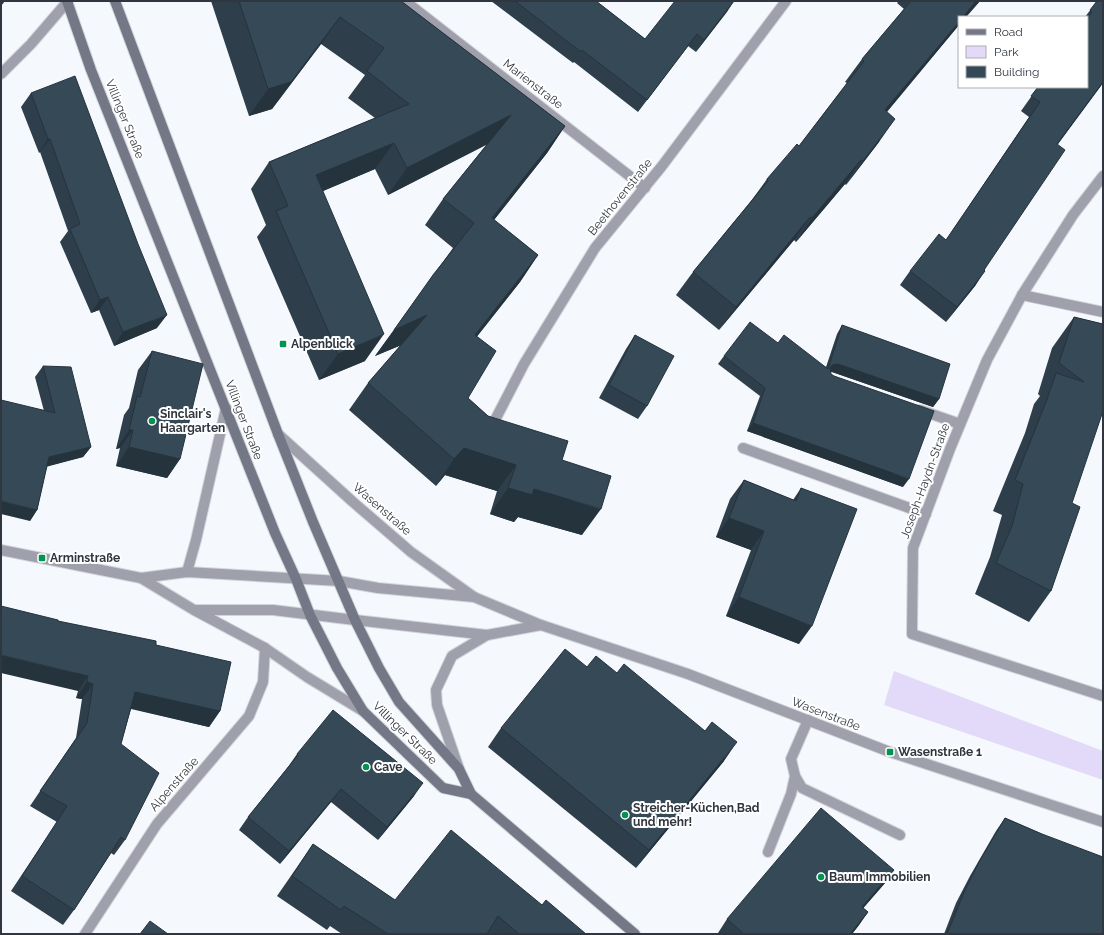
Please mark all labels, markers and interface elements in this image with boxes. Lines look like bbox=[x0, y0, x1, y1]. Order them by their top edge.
legend bbox=[958, 16, 1088, 88]
text: Road bbox=[994, 25, 1023, 39]
text: Park bbox=[994, 45, 1019, 59]
street label: Marienstraße bbox=[500, 56, 566, 112]
text: Building bbox=[994, 65, 1040, 79]
street label: Villinger Straße bbox=[103, 77, 147, 161]
street label: Beethovenstraße bbox=[585, 156, 655, 238]
place label: Alpenblick bbox=[291, 337, 353, 351]
marker: Alpenblick bbox=[278, 339, 288, 349]
street label: Villinger Straße bbox=[222, 378, 266, 462]
place label: Sinclair's Haargarten bbox=[160, 407, 225, 435]
marker: Sinclair's Haargarten bbox=[147, 416, 157, 426]
street label: Joseph-Haydn-Straße bbox=[898, 421, 952, 541]
street label: Wasenstraße bbox=[350, 480, 414, 538]
place label: Arminstraße bbox=[50, 551, 120, 565]
marker: Arminstraße bbox=[37, 553, 47, 563]
street label: Wasenstraße bbox=[790, 694, 862, 734]
street label: Villinger Straße bbox=[370, 699, 440, 767]
place label: Wasenstraße 1 bbox=[898, 745, 982, 759]
marker: Wasenstraße 1 bbox=[885, 747, 895, 757]
street label: Alpenstraße bbox=[147, 754, 201, 814]
place label: Cave bbox=[374, 760, 402, 774]
marker: Cave bbox=[361, 762, 371, 772]
place label: Streicher-Küchen,Bad und mehr! bbox=[633, 801, 760, 829]
marker: Streicher-Küchen,Bad und mehr! bbox=[620, 810, 630, 820]
place label: Baum Immobilien bbox=[829, 870, 931, 884]
marker: Baum Immobilien bbox=[816, 872, 826, 882]

